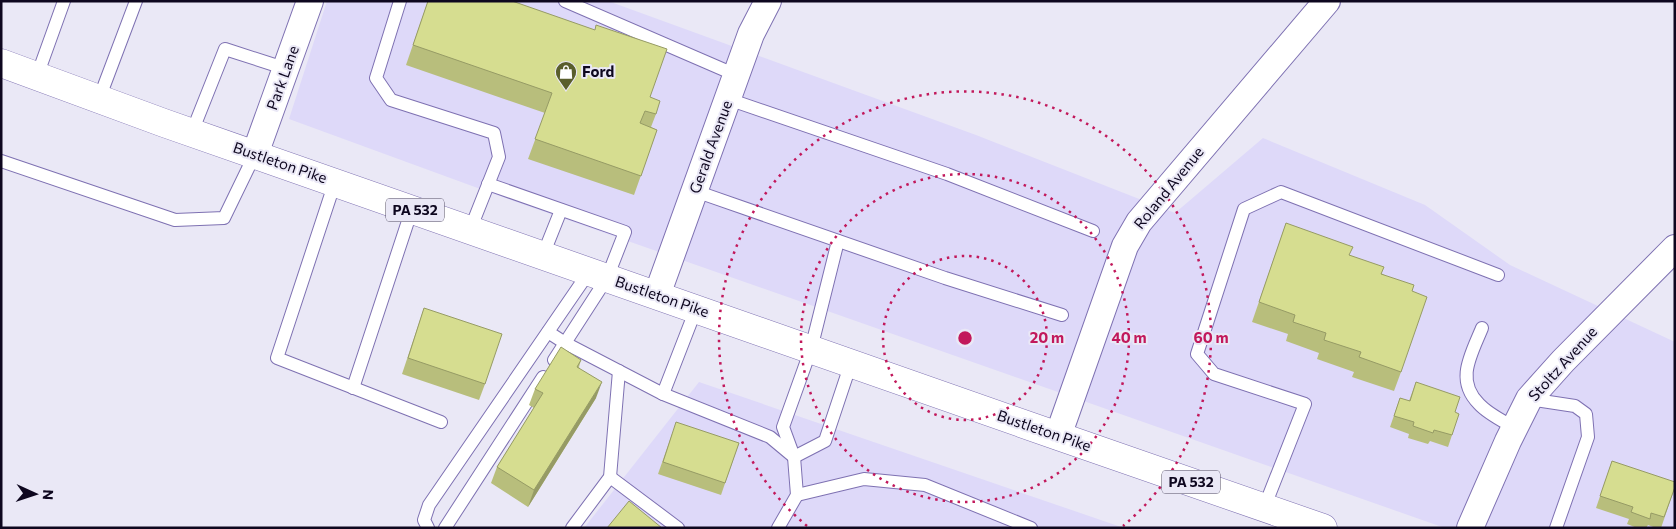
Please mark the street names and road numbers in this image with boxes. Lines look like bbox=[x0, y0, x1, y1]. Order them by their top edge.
street label: Park Lane bbox=[262, 43, 302, 112]
street label: Gerald Avenue bbox=[685, 97, 735, 196]
street label: Bustleton Pike bbox=[231, 138, 330, 187]
street label: Roland Avenue bbox=[1130, 143, 1207, 232]
road number: PA 532 bbox=[386, 198, 444, 222]
street label: Bustleton Pike bbox=[613, 272, 712, 321]
street label: Stoltz Avenue bbox=[1524, 322, 1600, 404]
street label: Bustleton Pike bbox=[995, 406, 1094, 455]
road number: PA 532 bbox=[1162, 471, 1220, 494]

